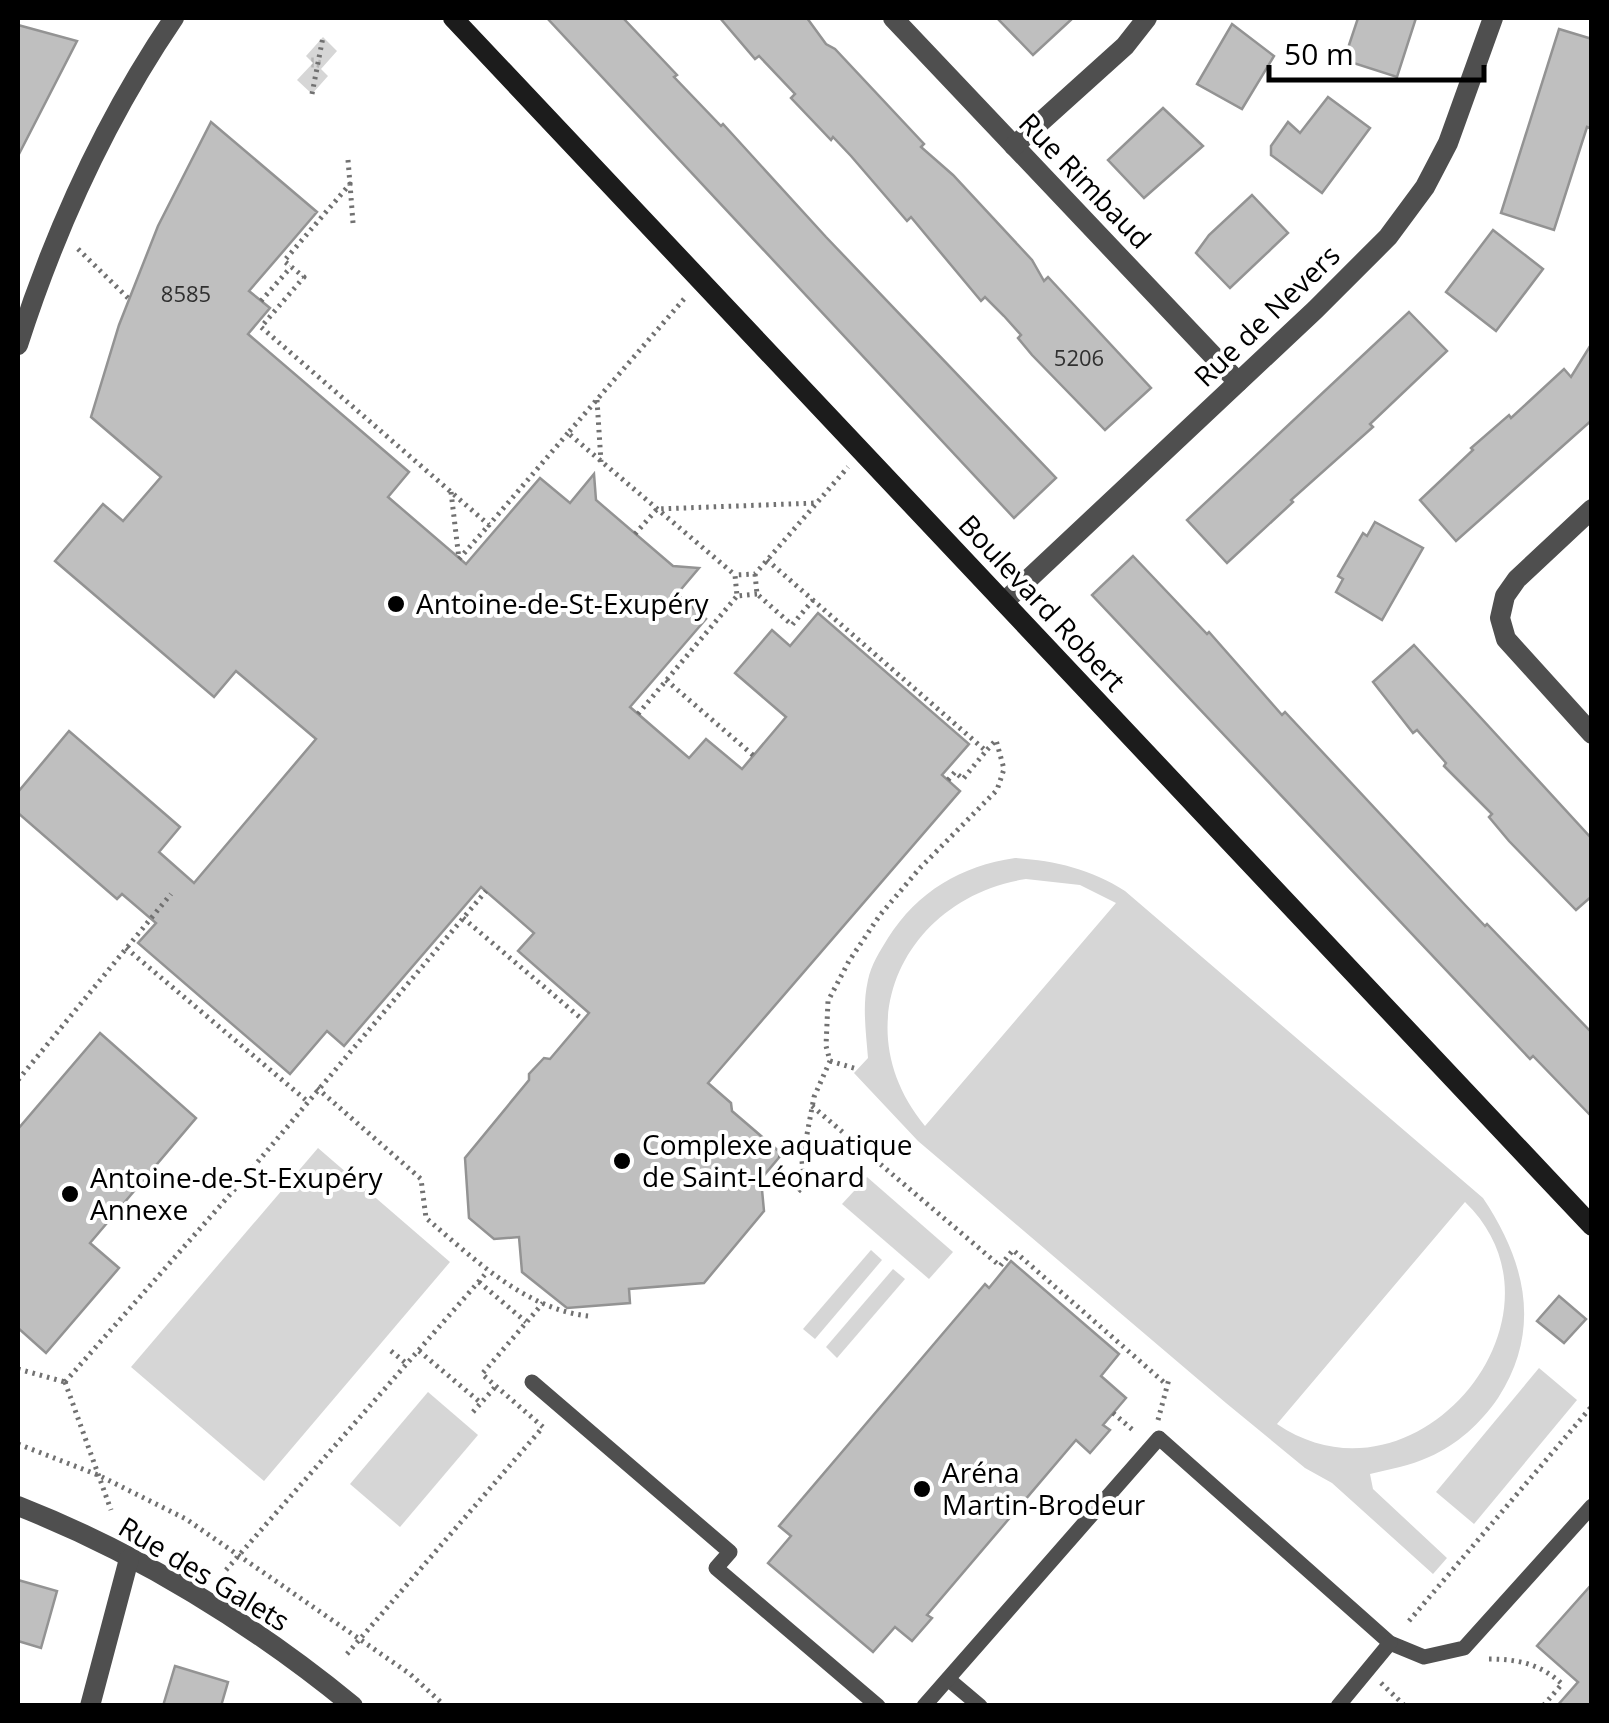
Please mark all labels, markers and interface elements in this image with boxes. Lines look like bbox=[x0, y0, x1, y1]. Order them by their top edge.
scale bar bbox=[1269, 20, 1484, 82]
text: 50 m bbox=[1284, 33, 1354, 74]
street label: Rue Rimbaud bbox=[1011, 104, 1160, 256]
street label: Rue de Nevers bbox=[1185, 236, 1347, 395]
house number: 8585 bbox=[161, 278, 211, 308]
house number: 5206 bbox=[1054, 342, 1104, 372]
street label: Boulevard Robert bbox=[951, 506, 1135, 699]
place label: Antoine-de-St-Exupéry bbox=[416, 584, 710, 622]
marker: Antoine-de-St-Exupéry bbox=[385, 593, 407, 615]
place label: Complexe aquatique de Saint-Léonard bbox=[642, 1125, 912, 1195]
marker: Complexe aquatique de Saint-Léonard bbox=[611, 1150, 633, 1172]
place label: Antoine-de-St-Exupéry Annexe bbox=[90, 1158, 384, 1228]
marker: Antoine-de-St-Exupéry Annexe bbox=[59, 1183, 81, 1205]
place label: Aréna Martin-Brodeur bbox=[942, 1453, 1146, 1523]
marker: Aréna Martin-Brodeur bbox=[911, 1478, 933, 1500]
street label: Rue des Galets bbox=[112, 1507, 297, 1639]

